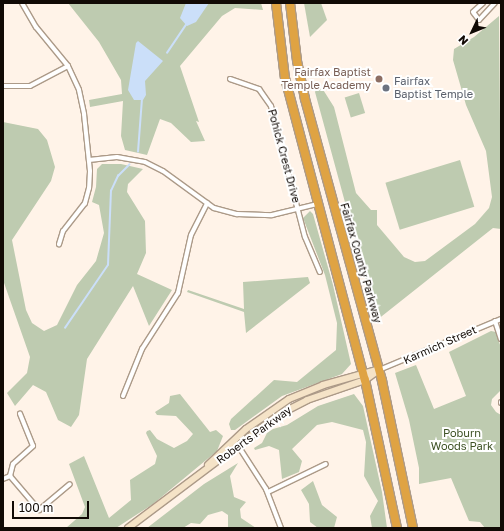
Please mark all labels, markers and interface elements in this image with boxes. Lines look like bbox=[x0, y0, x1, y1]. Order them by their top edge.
north arrow bbox=[452, 12, 492, 52]
text: N bbox=[455, 33, 470, 48]
place label: Fairfax Baptist Temple Academy bbox=[281, 66, 371, 92]
marker: Fairfax Baptist Temple Academy bbox=[374, 74, 384, 84]
place label: Fairfax Baptist Temple bbox=[394, 75, 473, 101]
marker: Fairfax Baptist Temple bbox=[381, 83, 391, 93]
street label: Pohick Crest Drive bbox=[265, 108, 303, 204]
street label: Fairfax County Parkway bbox=[337, 201, 385, 325]
street label: Karmich Street bbox=[401, 323, 479, 367]
street label: Roberts Parkway bbox=[214, 403, 294, 467]
park label: Poburn Woods Park bbox=[431, 427, 493, 453]
scale bar bbox=[14, 493, 91, 519]
text: 100 m bbox=[19, 500, 53, 515]

